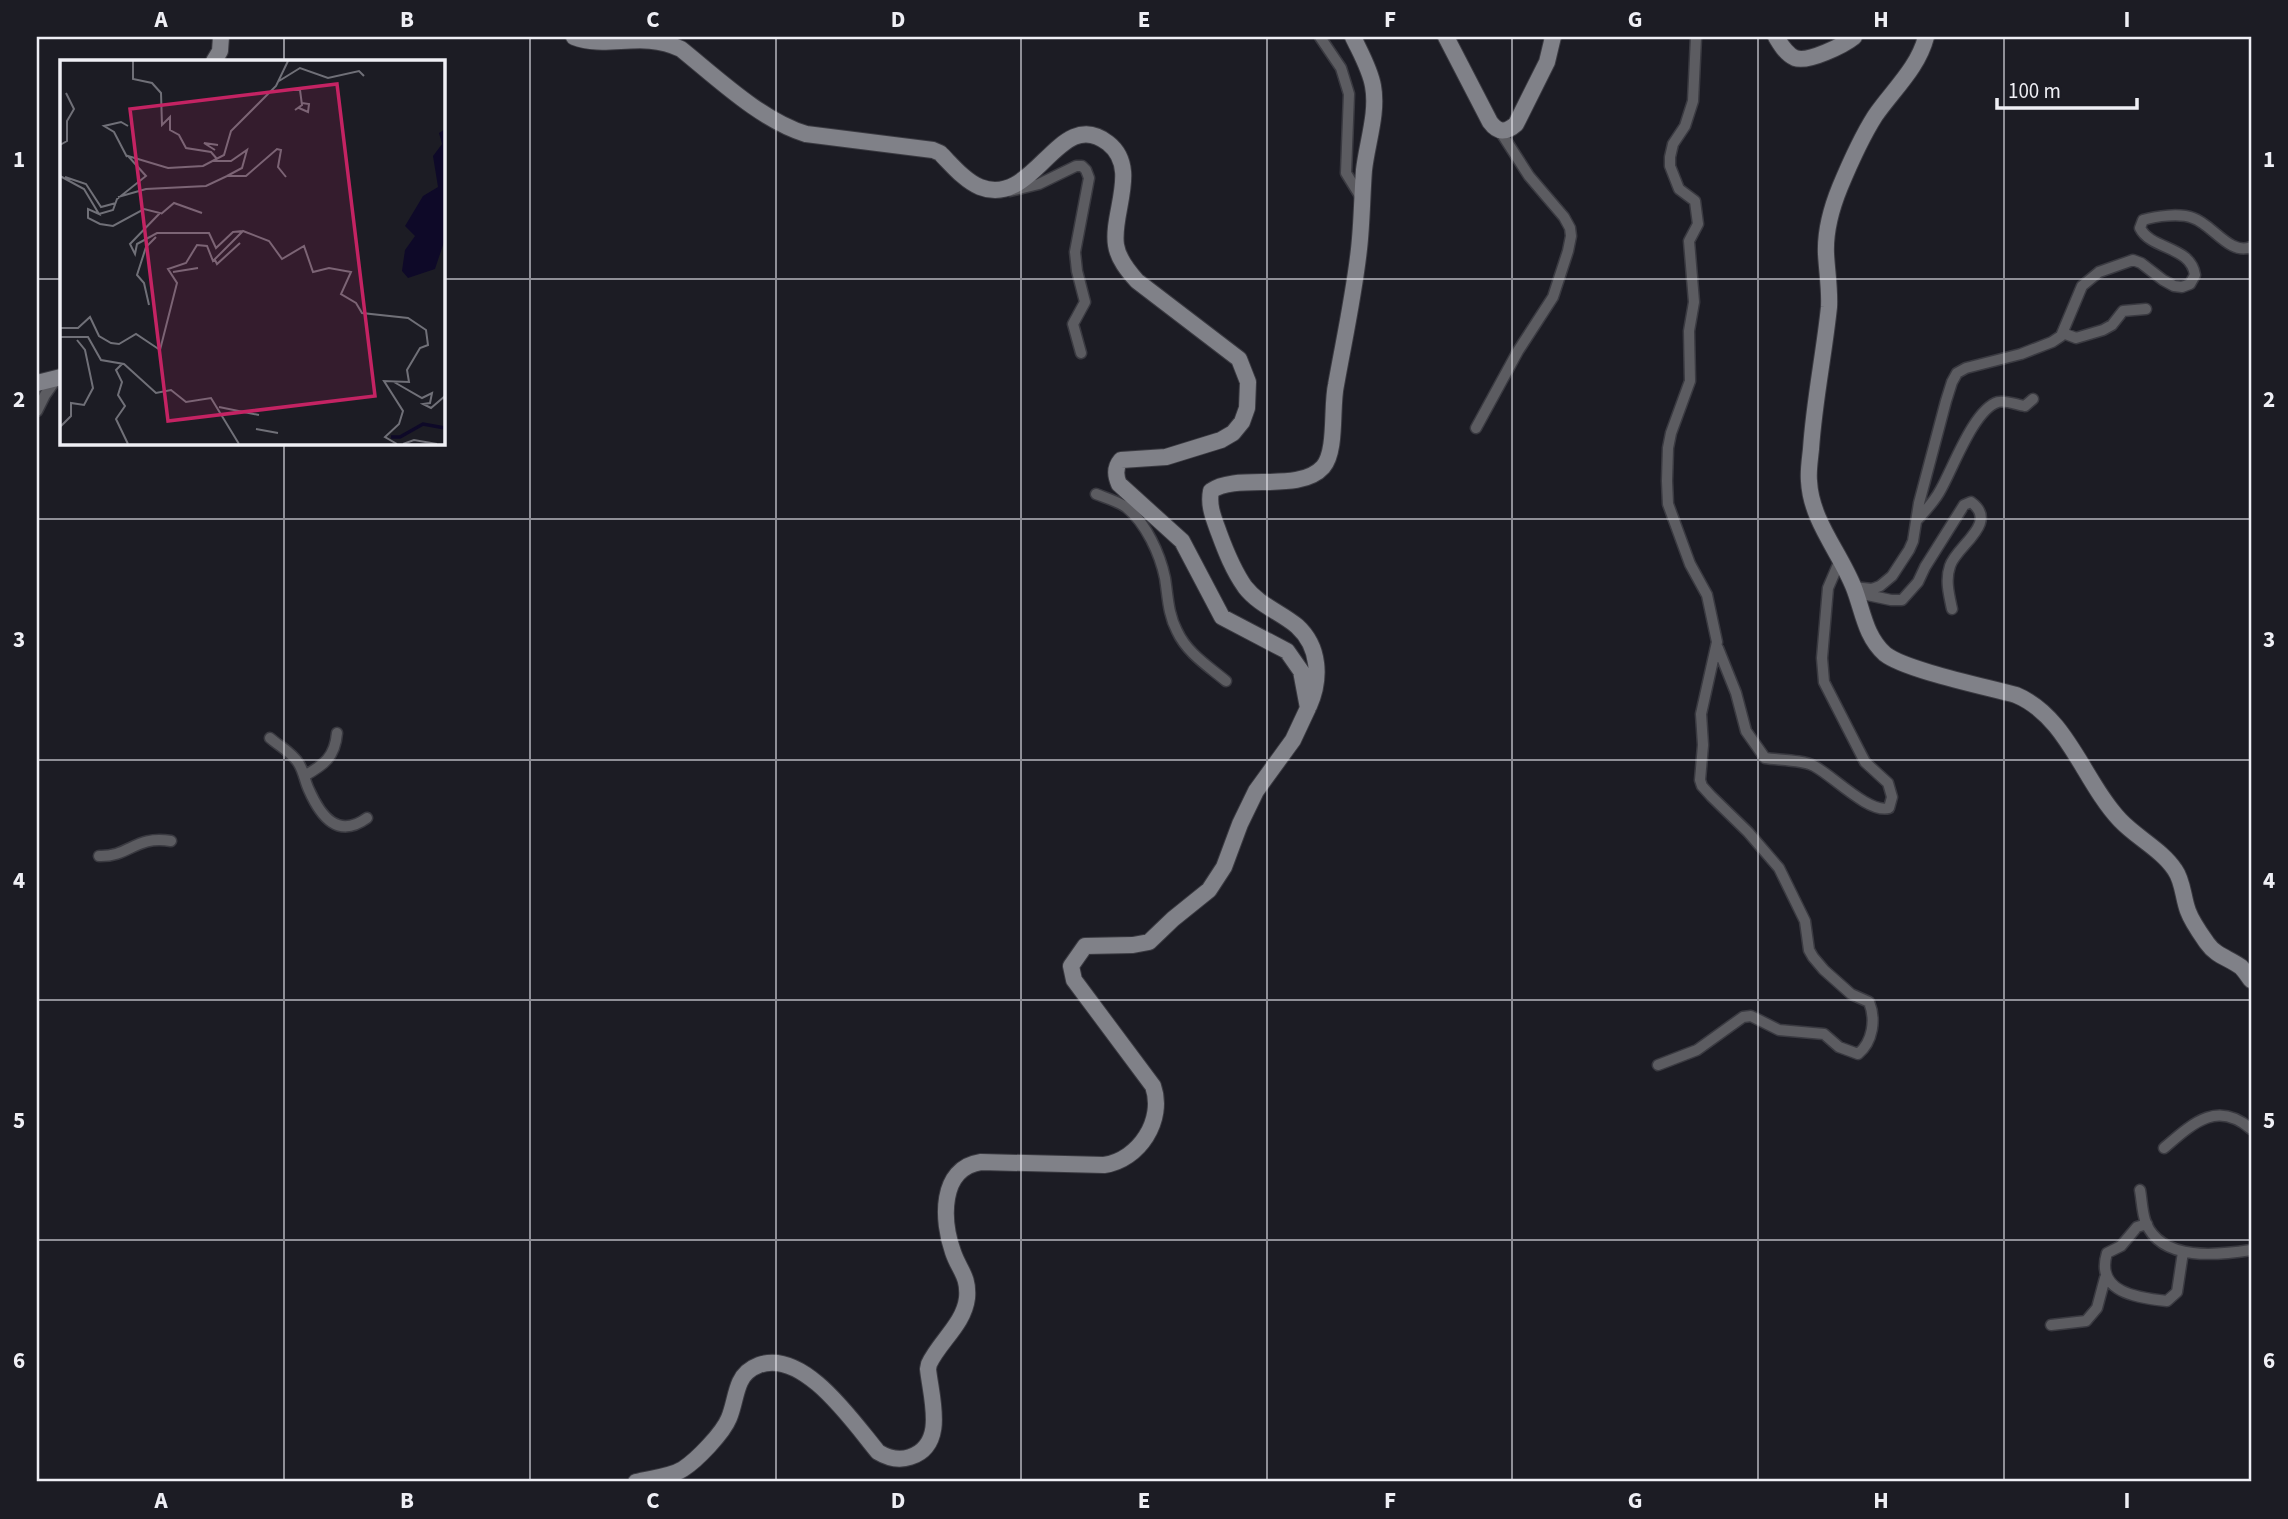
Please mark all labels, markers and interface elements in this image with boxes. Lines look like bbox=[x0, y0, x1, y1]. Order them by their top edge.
text: A bbox=[153, 3, 168, 36]
text: B bbox=[400, 3, 414, 36]
text: C bbox=[646, 3, 660, 36]
text: D bbox=[891, 3, 905, 36]
text: E bbox=[1138, 3, 1150, 36]
text: F bbox=[1384, 3, 1396, 36]
text: G bbox=[1628, 3, 1642, 36]
text: H bbox=[1873, 3, 1889, 36]
text: I bbox=[2124, 3, 2130, 36]
inset map bbox=[60, 60, 444, 444]
scale bar bbox=[1997, 66, 2138, 110]
text: 100 m bbox=[2008, 76, 2061, 106]
text: 1 bbox=[13, 143, 25, 176]
text: 1 bbox=[2263, 143, 2275, 176]
text: 2 bbox=[13, 383, 25, 416]
text: 2 bbox=[2263, 383, 2275, 416]
text: 3 bbox=[13, 623, 25, 656]
text: 3 bbox=[2263, 623, 2275, 656]
text: 4 bbox=[13, 864, 25, 897]
text: 4 bbox=[2263, 864, 2275, 897]
text: 5 bbox=[13, 1104, 25, 1137]
text: 5 bbox=[2263, 1104, 2275, 1137]
text: 6 bbox=[13, 1344, 25, 1377]
text: 6 bbox=[2263, 1344, 2275, 1377]
text: A bbox=[153, 1484, 168, 1517]
text: B bbox=[400, 1484, 414, 1517]
text: C bbox=[646, 1484, 660, 1517]
text: D bbox=[891, 1484, 905, 1517]
text: E bbox=[1138, 1484, 1150, 1517]
text: F bbox=[1384, 1484, 1396, 1517]
text: G bbox=[1628, 1484, 1642, 1517]
text: H bbox=[1873, 1484, 1889, 1517]
text: I bbox=[2124, 1484, 2130, 1517]

